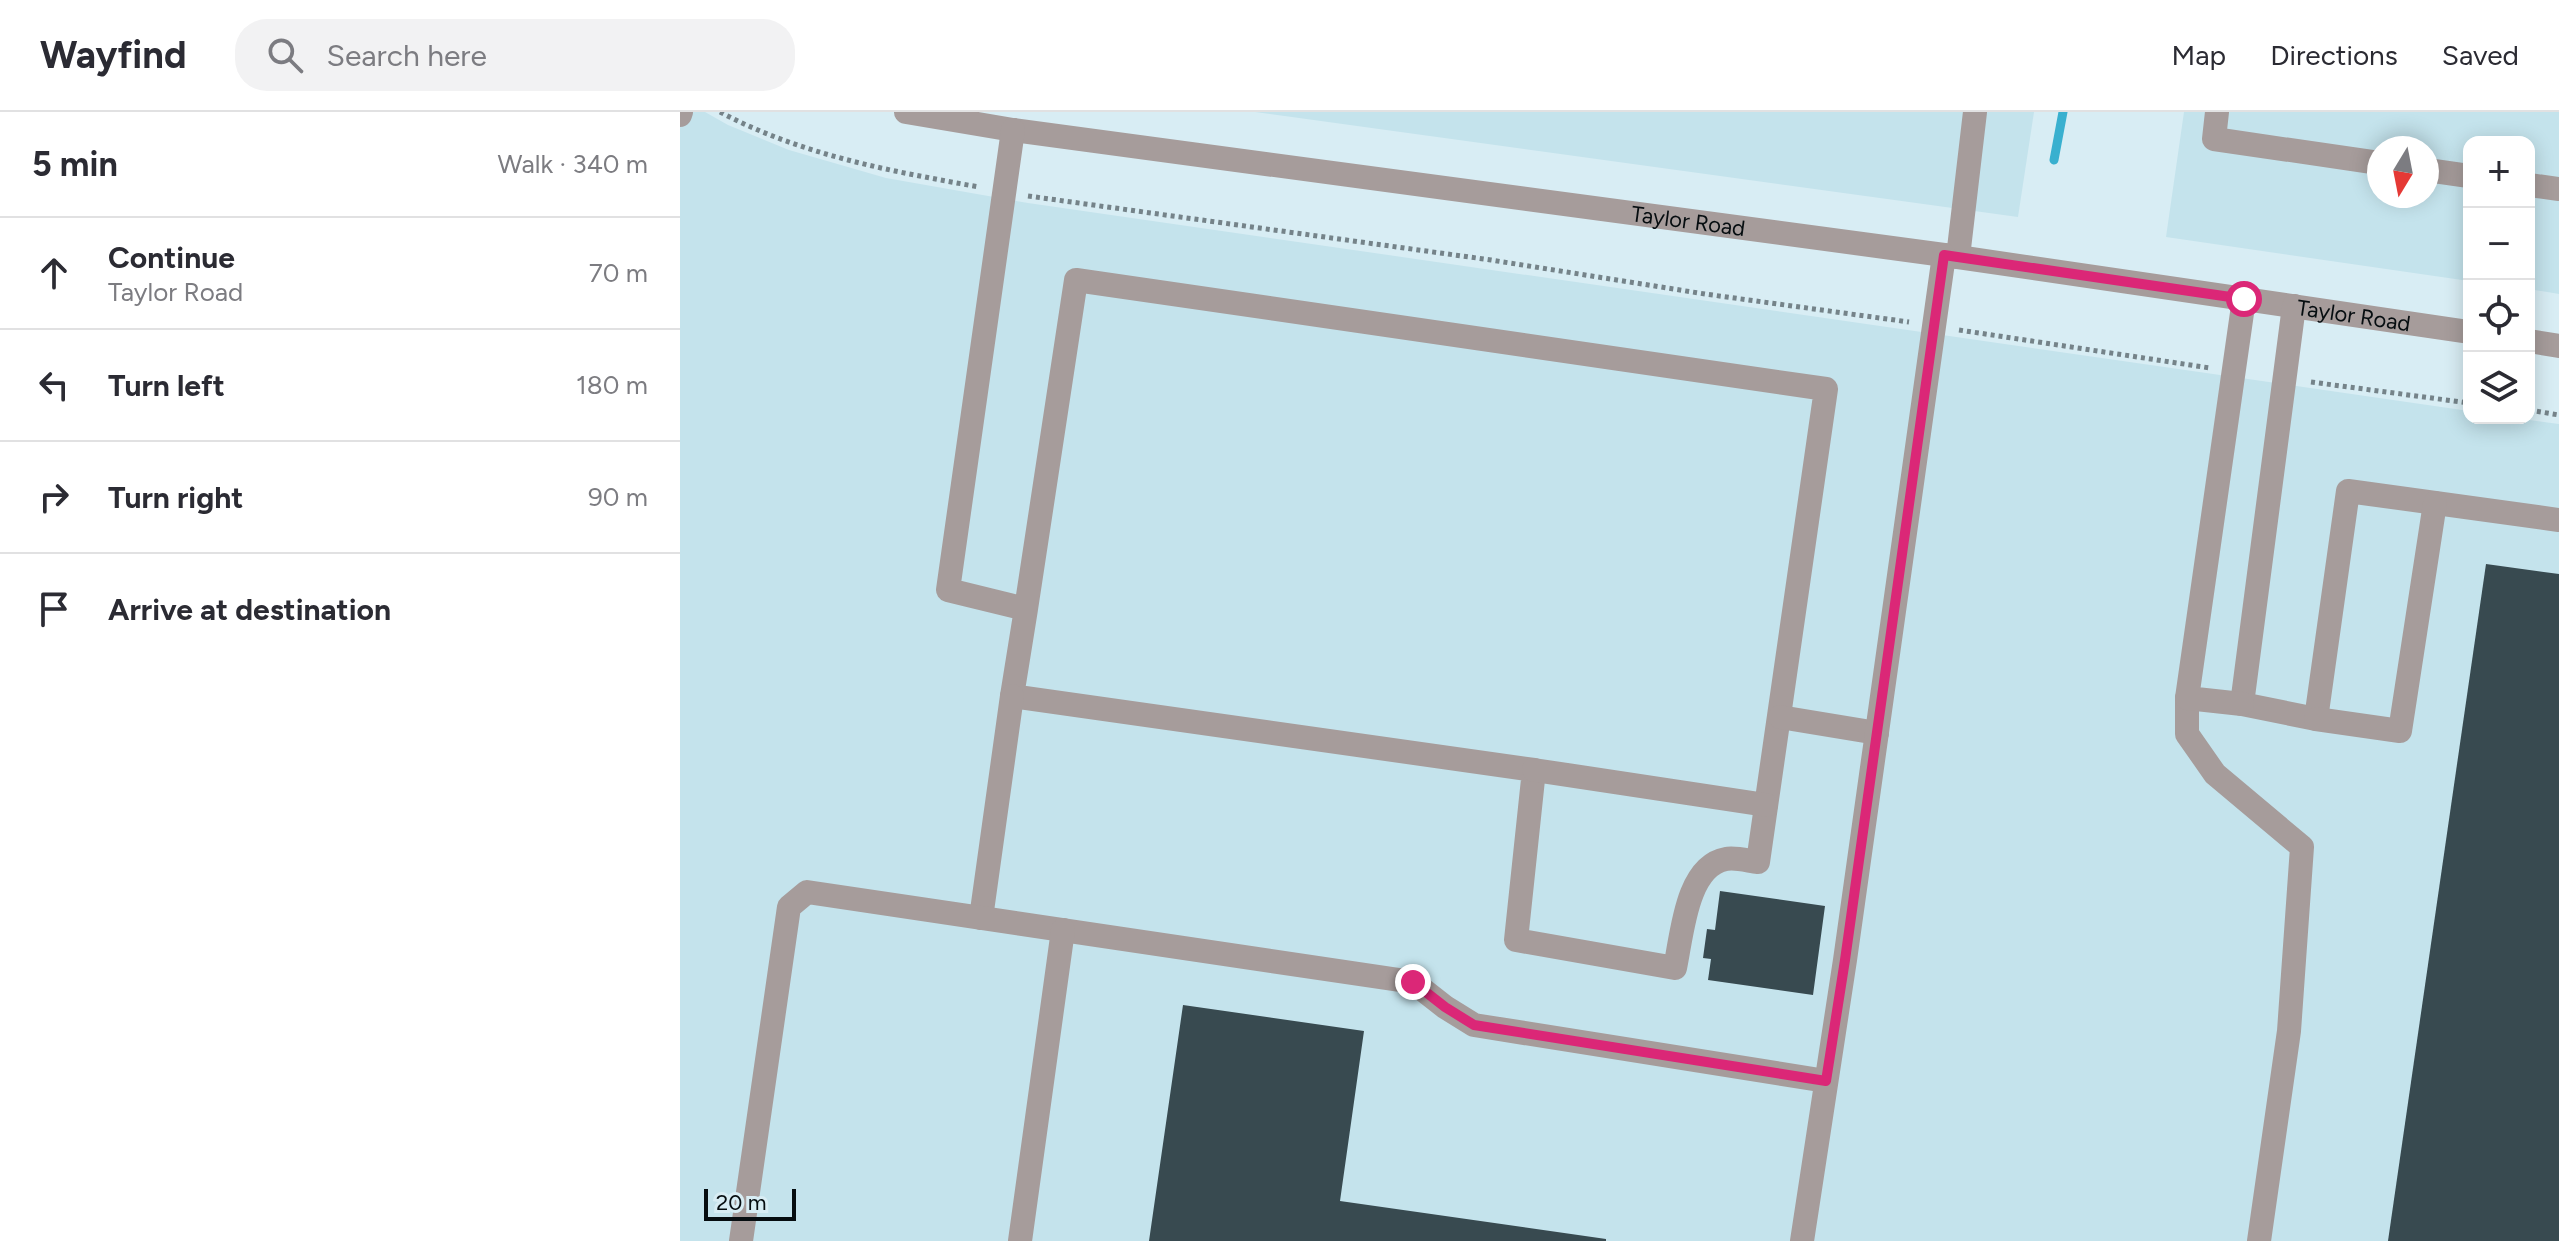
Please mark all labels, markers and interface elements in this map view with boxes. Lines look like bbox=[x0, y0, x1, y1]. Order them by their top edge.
search box bbox=[235, 19, 795, 91]
text: Wayfind bbox=[40, 32, 187, 78]
icon: search bbox=[263, 33, 307, 77]
text: Search here bbox=[327, 37, 487, 74]
text: Map bbox=[2172, 38, 2226, 72]
text: Directions bbox=[2270, 38, 2398, 72]
text: Saved bbox=[2442, 38, 2519, 72]
north arrow bbox=[2367, 136, 2439, 208]
map controls bbox=[2463, 136, 2535, 424]
button: + bbox=[2463, 136, 2535, 208]
text: 5 min bbox=[32, 144, 118, 185]
text: Walk · 340 m bbox=[498, 148, 648, 180]
street label: Taylor Road bbox=[1630, 200, 1747, 242]
button: − bbox=[2463, 208, 2535, 280]
text: Continue bbox=[108, 239, 235, 276]
icon: ahead bbox=[32, 251, 76, 295]
text: 70 m bbox=[589, 257, 648, 289]
text: Taylor Road bbox=[108, 276, 243, 308]
button: locate bbox=[2463, 280, 2535, 352]
route start bbox=[2226, 281, 2262, 317]
street label: Taylor Road bbox=[2295, 294, 2412, 337]
button: layers bbox=[2463, 352, 2535, 424]
icon: left bbox=[32, 363, 76, 407]
text: Turn left bbox=[108, 367, 225, 404]
text: 180 m bbox=[576, 369, 648, 401]
icon: right bbox=[32, 475, 76, 519]
text: Turn right bbox=[108, 479, 243, 516]
text: 90 m bbox=[588, 481, 648, 513]
icon: arrive bbox=[32, 587, 76, 631]
text: Arrive at destination bbox=[108, 591, 391, 628]
route end bbox=[1395, 964, 1431, 1000]
scale bar bbox=[704, 1185, 796, 1221]
text: 20 m bbox=[716, 1189, 767, 1216]

